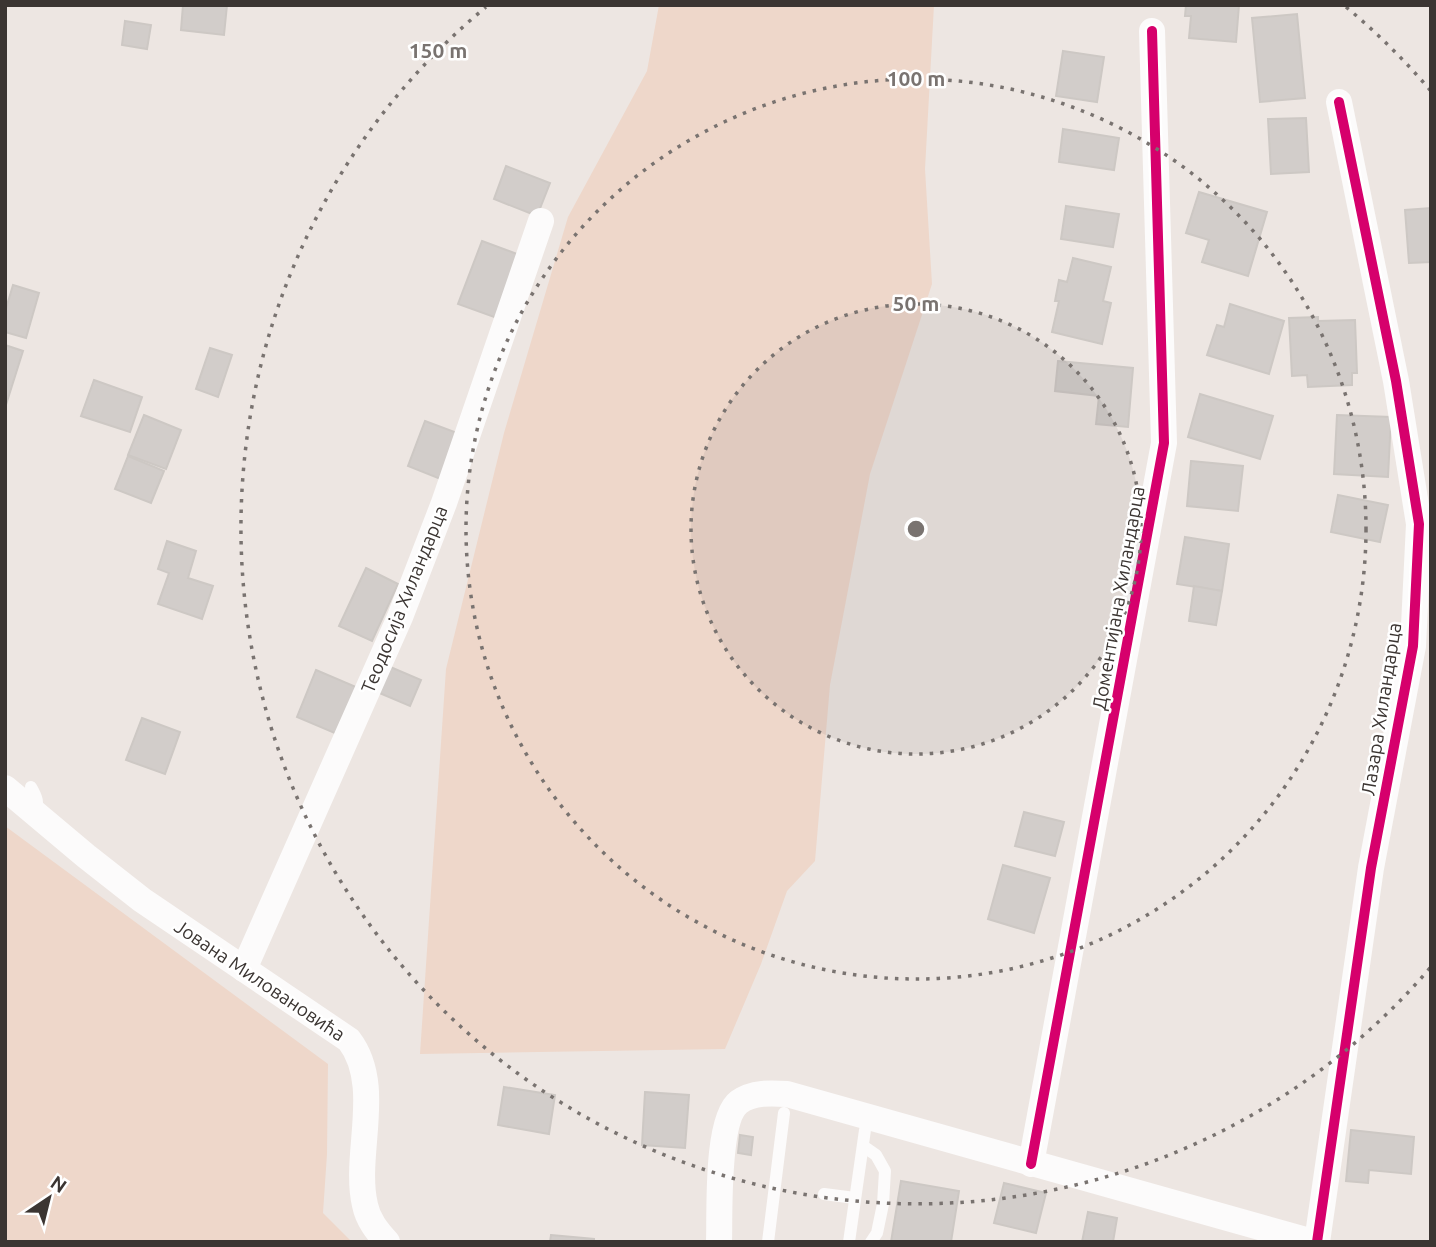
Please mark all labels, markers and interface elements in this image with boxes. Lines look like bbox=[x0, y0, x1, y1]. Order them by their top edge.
text: 150 m bbox=[409, 38, 467, 62]
text: 100 m bbox=[887, 66, 945, 90]
text: 50 m bbox=[893, 291, 939, 315]
street label: Доментијана Хиландарца bbox=[1087, 484, 1149, 712]
street label: Теодосија Хиландарца bbox=[356, 502, 452, 696]
centre of rings bbox=[904, 517, 928, 541]
street label: Лазара Хиландарца bbox=[1356, 621, 1406, 797]
street label: Јована Миловановића bbox=[171, 915, 349, 1045]
north arrow bbox=[14, 1163, 84, 1233]
text: N bbox=[47, 1171, 71, 1197]

